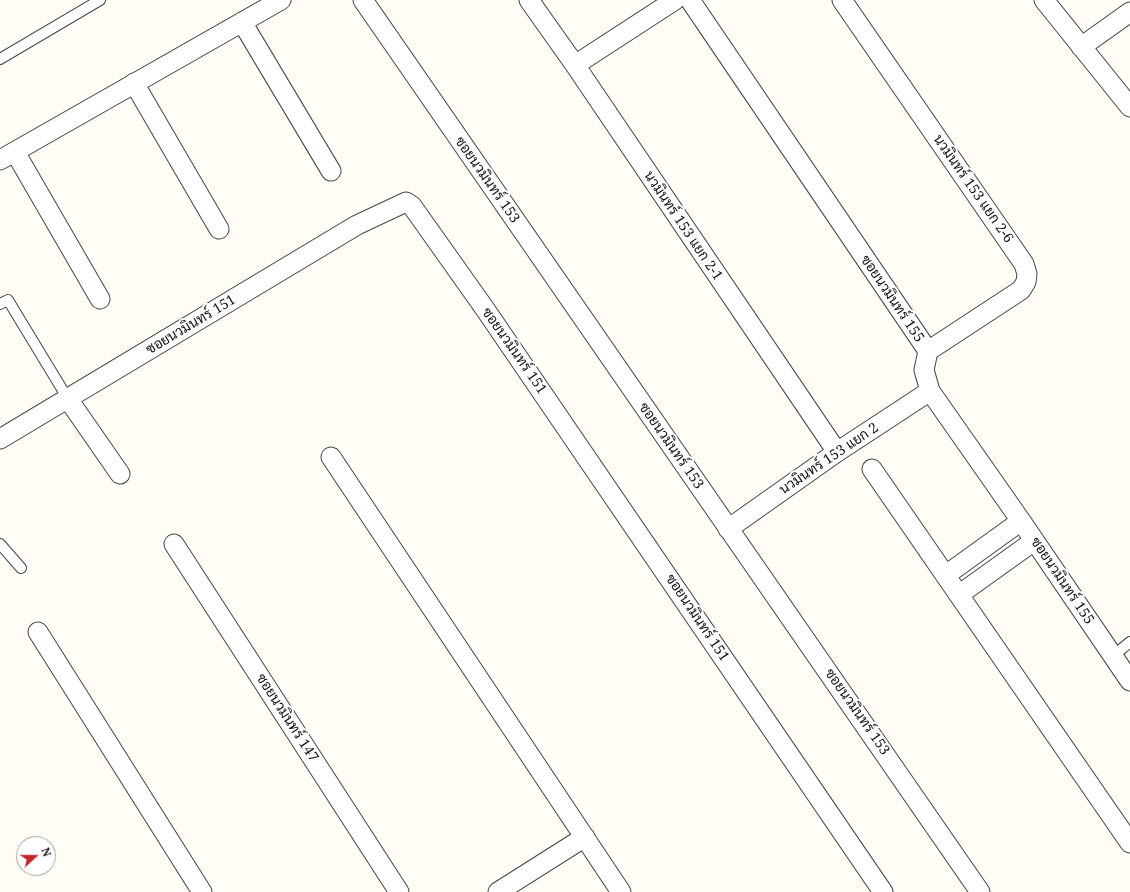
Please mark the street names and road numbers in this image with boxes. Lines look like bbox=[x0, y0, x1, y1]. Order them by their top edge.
street label: นวมินทร์ 153 แยก 2-6 bbox=[929, 132, 1017, 246]
street label: ซอยนวมินทร์ 153 bbox=[451, 134, 523, 226]
street label: นวมินทร์ 153 แยก 2-1 bbox=[640, 168, 726, 284]
street label: ซอยนวมินทร์ 155 bbox=[857, 252, 927, 346]
street label: ซอยนวมินทร์ 151 bbox=[143, 292, 239, 358]
street label: ซอยนวมินทร์ 151 bbox=[478, 305, 550, 397]
street label: ซอยนวมินทร์ 153 bbox=[635, 400, 707, 492]
street label: นวมินทร์ 153 แยก 2 bbox=[776, 420, 882, 498]
street label: ซอยนวมินทร์ 155 bbox=[1027, 534, 1097, 628]
street label: ซอยนวมินทร์ 151 bbox=[662, 571, 732, 665]
street label: ซอยนวมินทร์ 153 bbox=[821, 666, 893, 758]
street label: ซอยนวมินทร์ 147 bbox=[252, 671, 322, 765]

